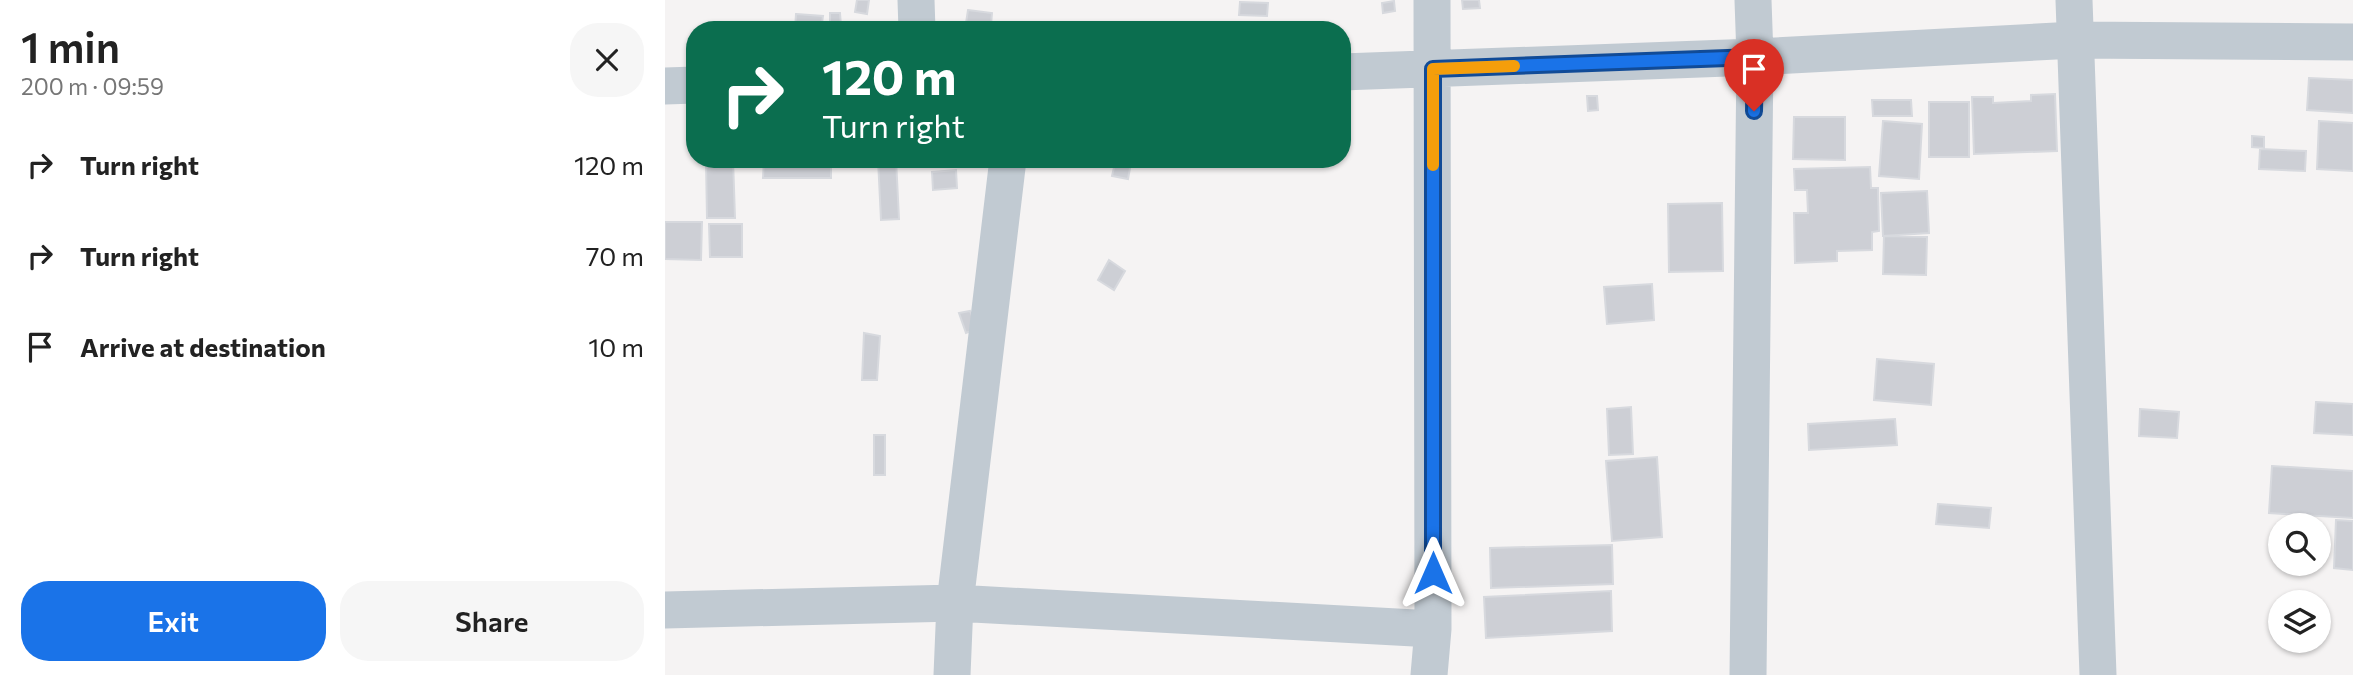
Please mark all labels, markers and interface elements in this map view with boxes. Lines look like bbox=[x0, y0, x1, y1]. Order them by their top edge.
text: 1 min bbox=[21, 20, 120, 72]
button: close bbox=[570, 23, 644, 97]
pin bbox=[1724, 39, 1784, 111]
text: 120 m bbox=[822, 45, 956, 105]
icon: right bbox=[707, 49, 798, 140]
icon: arrive bbox=[1735, 50, 1773, 88]
text: 200 m · 09:59 bbox=[21, 72, 164, 100]
text: Turn right bbox=[822, 105, 965, 145]
icon: right bbox=[21, 146, 59, 184]
text: Turn right bbox=[80, 149, 199, 180]
text: 120 m bbox=[574, 149, 644, 180]
icon: right bbox=[21, 237, 59, 275]
text: Turn right bbox=[80, 240, 199, 271]
text: 70 m bbox=[586, 240, 644, 271]
icon: arrive bbox=[21, 328, 59, 366]
text: Arrive at destination bbox=[80, 331, 326, 362]
text: 10 m bbox=[588, 331, 644, 362]
map controls bbox=[2268, 513, 2331, 653]
button: search bbox=[2268, 513, 2331, 576]
position arrow bbox=[1396, 536, 1470, 610]
button: Exit bbox=[21, 581, 326, 661]
button: Share bbox=[340, 581, 644, 661]
button: layers bbox=[2268, 590, 2331, 653]

